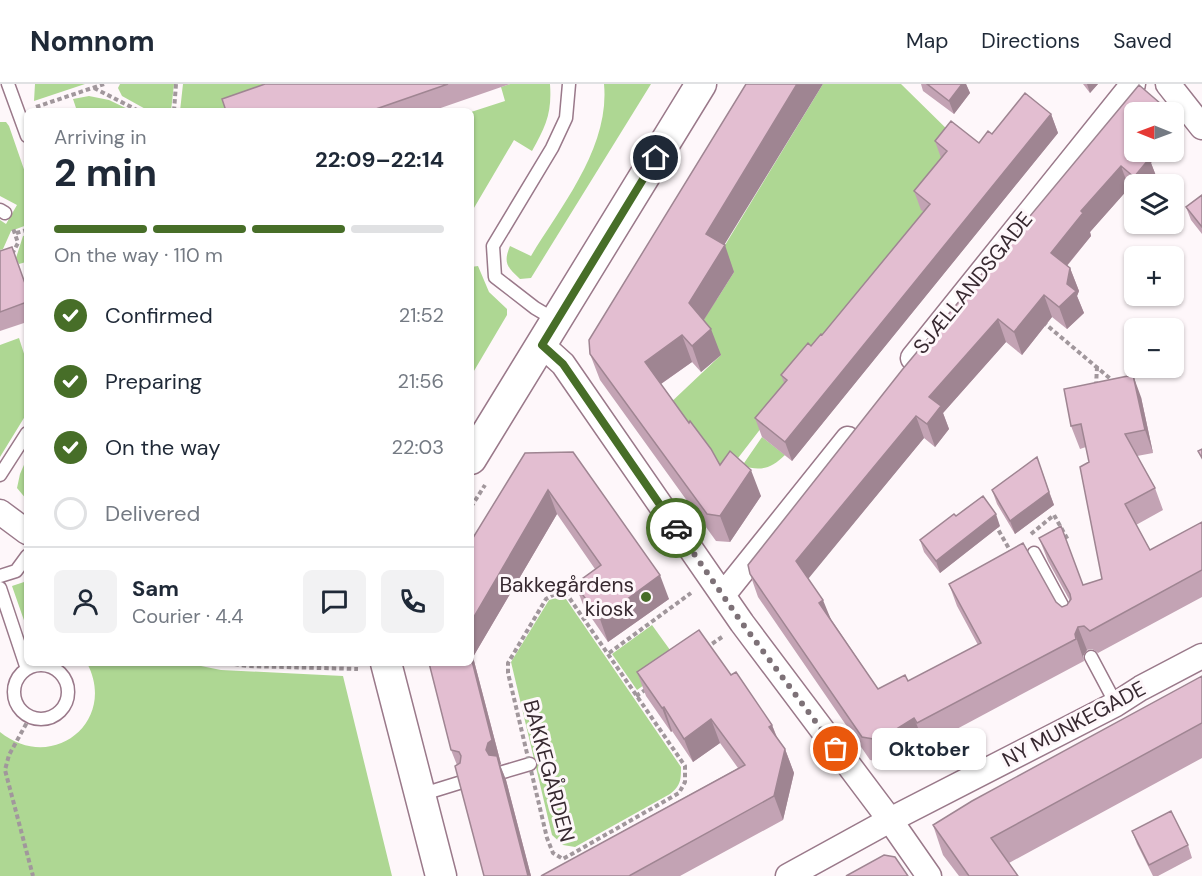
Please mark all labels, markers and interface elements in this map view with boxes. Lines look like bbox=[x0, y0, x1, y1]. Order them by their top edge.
text: Nomnom bbox=[30, 23, 155, 60]
text: Map bbox=[906, 27, 948, 55]
text: Directions bbox=[981, 27, 1080, 55]
text: Saved bbox=[1113, 27, 1172, 55]
north arrow bbox=[1124, 102, 1184, 162]
map controls bbox=[1124, 102, 1184, 378]
text: Arriving in bbox=[54, 124, 146, 150]
pin bbox=[630, 132, 681, 183]
icon: home bbox=[639, 141, 672, 174]
text: 22:09–22:14 bbox=[315, 145, 444, 174]
text: 2 min bbox=[54, 147, 157, 198]
button: layers bbox=[1124, 174, 1184, 234]
street label: SJÆLLANDSGADE bbox=[907, 206, 1039, 360]
text: On the way · 110 m bbox=[54, 242, 223, 268]
button: + bbox=[1124, 246, 1184, 306]
icon: check bbox=[54, 299, 87, 332]
text: Confirmed bbox=[105, 301, 213, 330]
text: 21:52 bbox=[399, 302, 444, 328]
button: − bbox=[1124, 318, 1184, 378]
icon: check bbox=[54, 365, 87, 398]
text: Preparing bbox=[105, 367, 202, 396]
text: 21:56 bbox=[397, 368, 444, 394]
icon: check bbox=[54, 431, 87, 464]
text: On the way bbox=[105, 433, 220, 462]
text: 22:03 bbox=[391, 434, 444, 460]
courier bbox=[646, 498, 706, 558]
text: Delivered bbox=[105, 499, 200, 528]
icon: car bbox=[660, 512, 693, 545]
button: person bbox=[54, 570, 117, 633]
button: chat bbox=[303, 570, 366, 633]
button: phone bbox=[381, 570, 444, 633]
place label: Bakkegårdens kiosk bbox=[499, 571, 634, 623]
text: Sam bbox=[132, 574, 179, 603]
marker: Bakkegårdens kiosk bbox=[639, 590, 653, 604]
text: Courier · 4.4 bbox=[132, 603, 243, 629]
street label: NY MUNKEGADE bbox=[997, 674, 1151, 774]
street label: BAKKEGÅRDEN bbox=[517, 697, 581, 845]
pin bbox=[810, 723, 861, 774]
callout: Oktober bbox=[872, 728, 986, 770]
icon: bag bbox=[819, 732, 852, 765]
text: Oktober bbox=[888, 736, 970, 762]

